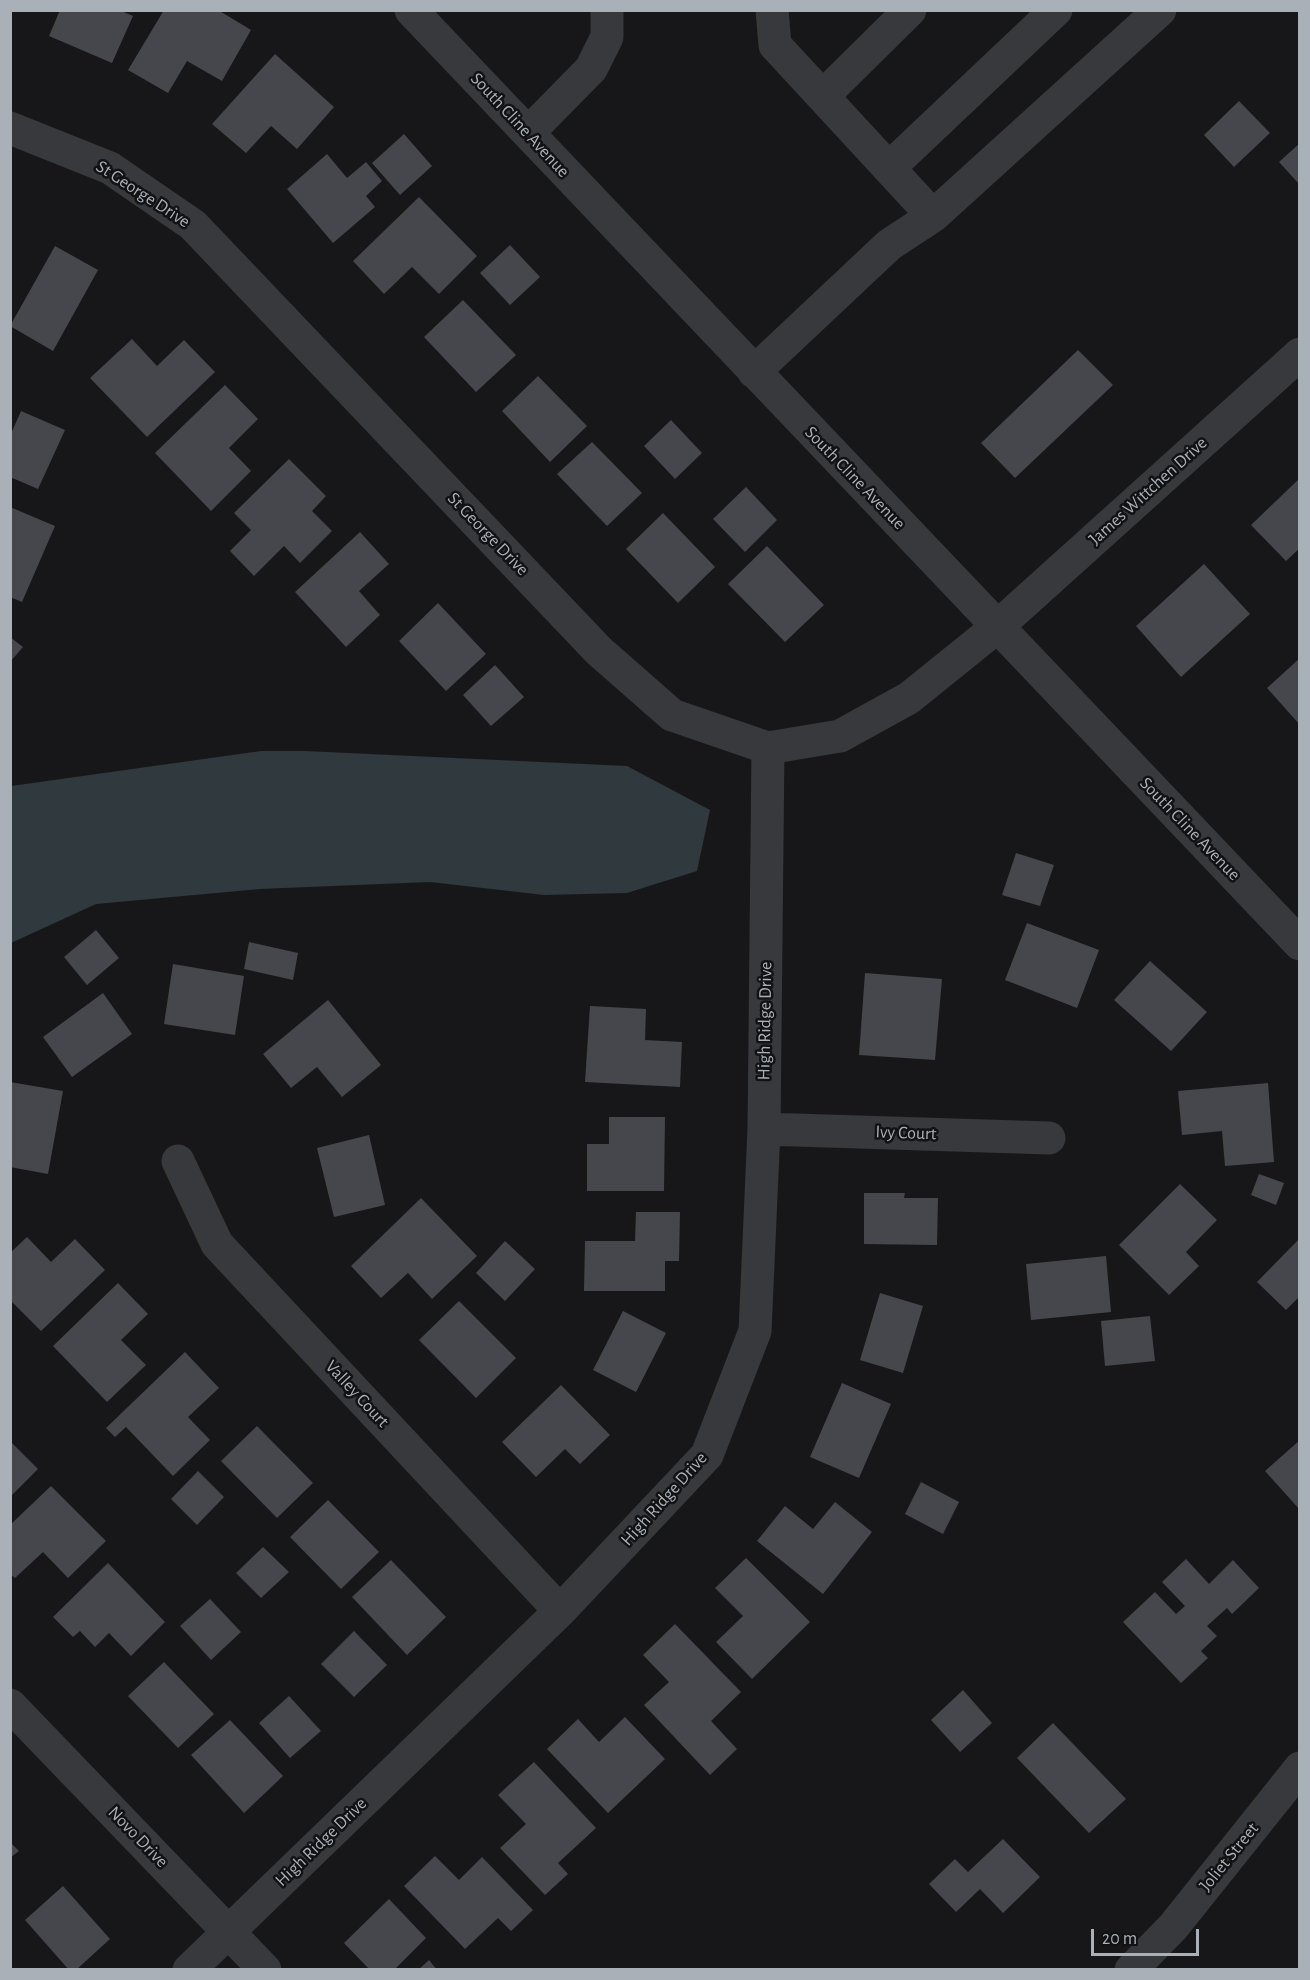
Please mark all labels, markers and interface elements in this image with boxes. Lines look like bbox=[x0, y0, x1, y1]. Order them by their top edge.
street label: South Cline Avenue bbox=[466, 68, 574, 182]
street label: St George Drive bbox=[92, 156, 194, 232]
street label: South Cline Avenue bbox=[800, 422, 910, 534]
street label: James Wittchen Drive bbox=[1084, 432, 1212, 550]
street label: St George Drive bbox=[443, 488, 533, 580]
street label: South Cline Avenue bbox=[1135, 773, 1245, 885]
street label: High Ridge Drive bbox=[753, 961, 777, 1081]
street label: Ivy Court bbox=[875, 1121, 937, 1145]
street label: Valley Court bbox=[321, 1356, 393, 1432]
street label: High Ridge Drive bbox=[616, 1448, 712, 1550]
street label: High Ridge Drive bbox=[271, 1793, 371, 1891]
street label: Novo Drive bbox=[103, 1802, 173, 1872]
street label: Joliet Street bbox=[1195, 1818, 1263, 1896]
scale bar bbox=[1094, 1917, 1202, 1955]
text: 20 m bbox=[1102, 1930, 1137, 1948]

